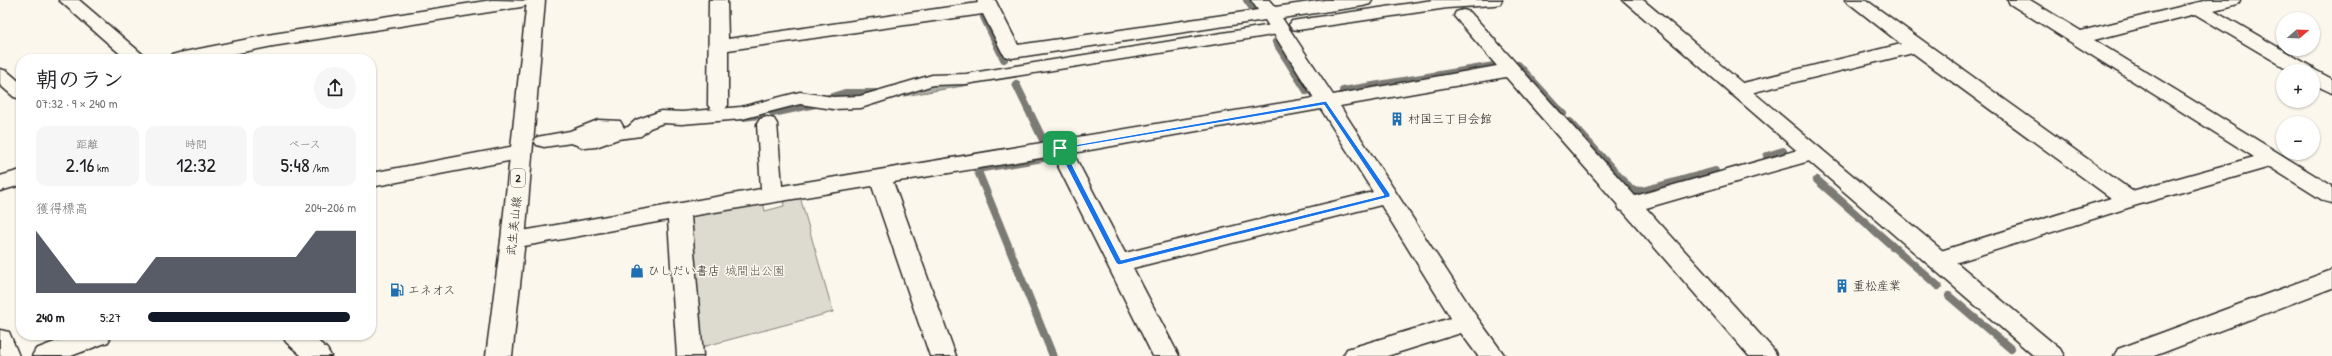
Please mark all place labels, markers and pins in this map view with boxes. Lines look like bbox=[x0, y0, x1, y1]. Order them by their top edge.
place label: 村国三丁目会館 bbox=[1408, 110, 1492, 127]
building icon: 村国三丁目会館 bbox=[1389, 111, 1405, 127]
pin bbox=[1043, 131, 1077, 165]
place label: ひしだい書店 bbox=[648, 262, 720, 279]
shop icon: ひしだい書店 bbox=[629, 263, 645, 279]
place label: 重松産業 bbox=[1853, 277, 1901, 294]
building icon: 重松産業 bbox=[1834, 278, 1850, 294]
place label: エネオス bbox=[408, 281, 455, 298]
fuel station icon: エネオス bbox=[389, 282, 405, 298]

